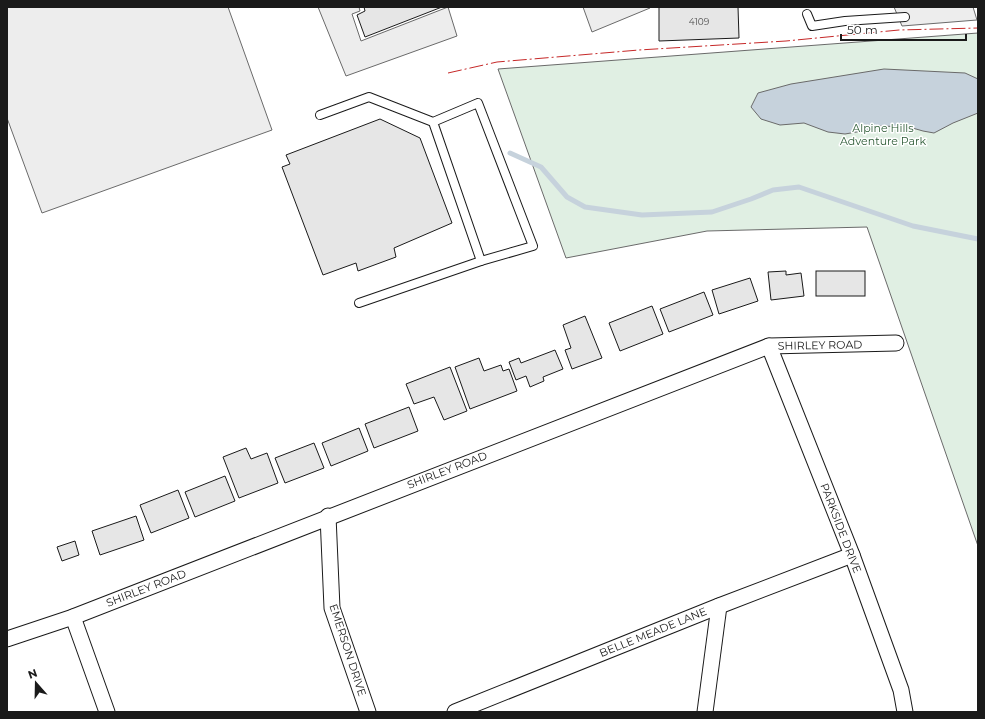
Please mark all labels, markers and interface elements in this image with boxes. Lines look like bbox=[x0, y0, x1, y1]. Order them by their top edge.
house number: 4109 bbox=[689, 16, 710, 27]
scale bar bbox=[841, 16, 966, 42]
text: 50 m bbox=[847, 22, 878, 37]
park label: Alpine Hills Adventure Park bbox=[840, 121, 926, 148]
street label: SHIRLEY ROAD bbox=[778, 337, 862, 353]
street label: SHIRLEY ROAD bbox=[405, 448, 489, 492]
street label: PARKSIDE DRIVE bbox=[817, 481, 865, 575]
street label: SHIRLEY ROAD bbox=[104, 566, 188, 610]
street label: EMERSON DRIVE bbox=[327, 602, 369, 698]
street label: BELLE MEADE LANE bbox=[597, 604, 709, 660]
north arrow bbox=[16, 663, 56, 703]
text: N bbox=[26, 666, 39, 682]

